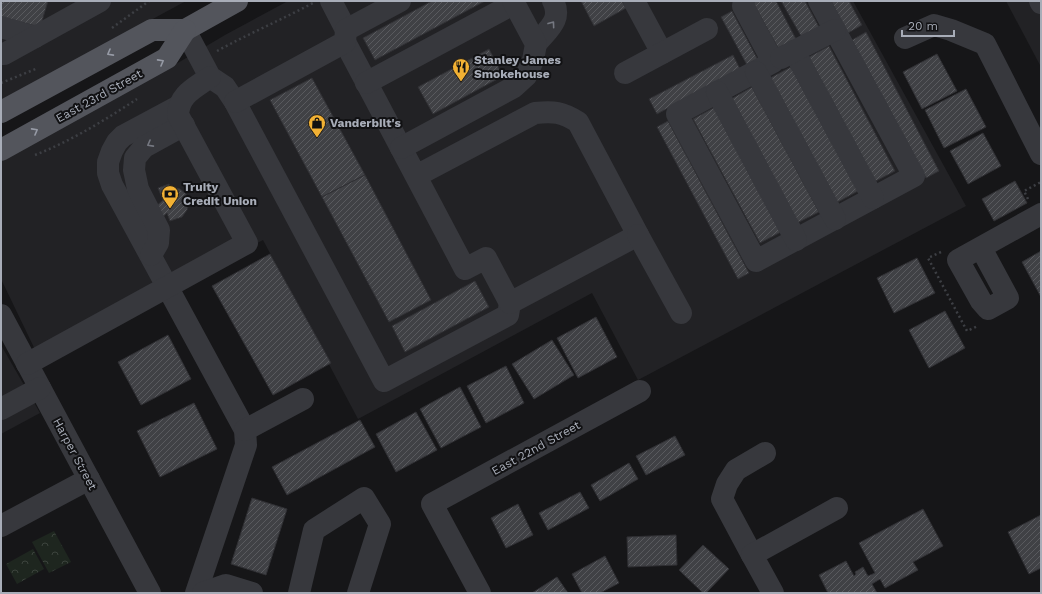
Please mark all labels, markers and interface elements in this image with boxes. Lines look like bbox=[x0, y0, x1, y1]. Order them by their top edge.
scale bar bbox=[902, 12, 954, 38]
text: 20 m bbox=[908, 19, 938, 33]
one-way arrow bbox=[547, 21, 555, 28]
one-way arrow bbox=[106, 48, 114, 56]
place label: Stanley James Smokehouse bbox=[474, 53, 561, 81]
restaurant icon: Stanley James Smokehouse bbox=[451, 57, 471, 82]
one-way arrow bbox=[157, 59, 165, 66]
street label: East 23rd Street bbox=[53, 67, 145, 125]
shop icon: Vanderbilt's bbox=[307, 113, 327, 138]
place label: Vanderbilt's bbox=[330, 116, 401, 130]
one-way arrow bbox=[31, 128, 38, 136]
one-way arrow bbox=[147, 139, 154, 147]
place label: Truity Credit Union bbox=[183, 180, 257, 208]
bank icon: Truity Credit Union bbox=[160, 184, 180, 209]
street label: Harper Street bbox=[50, 416, 100, 492]
street label: East 22nd Street bbox=[489, 418, 583, 478]

